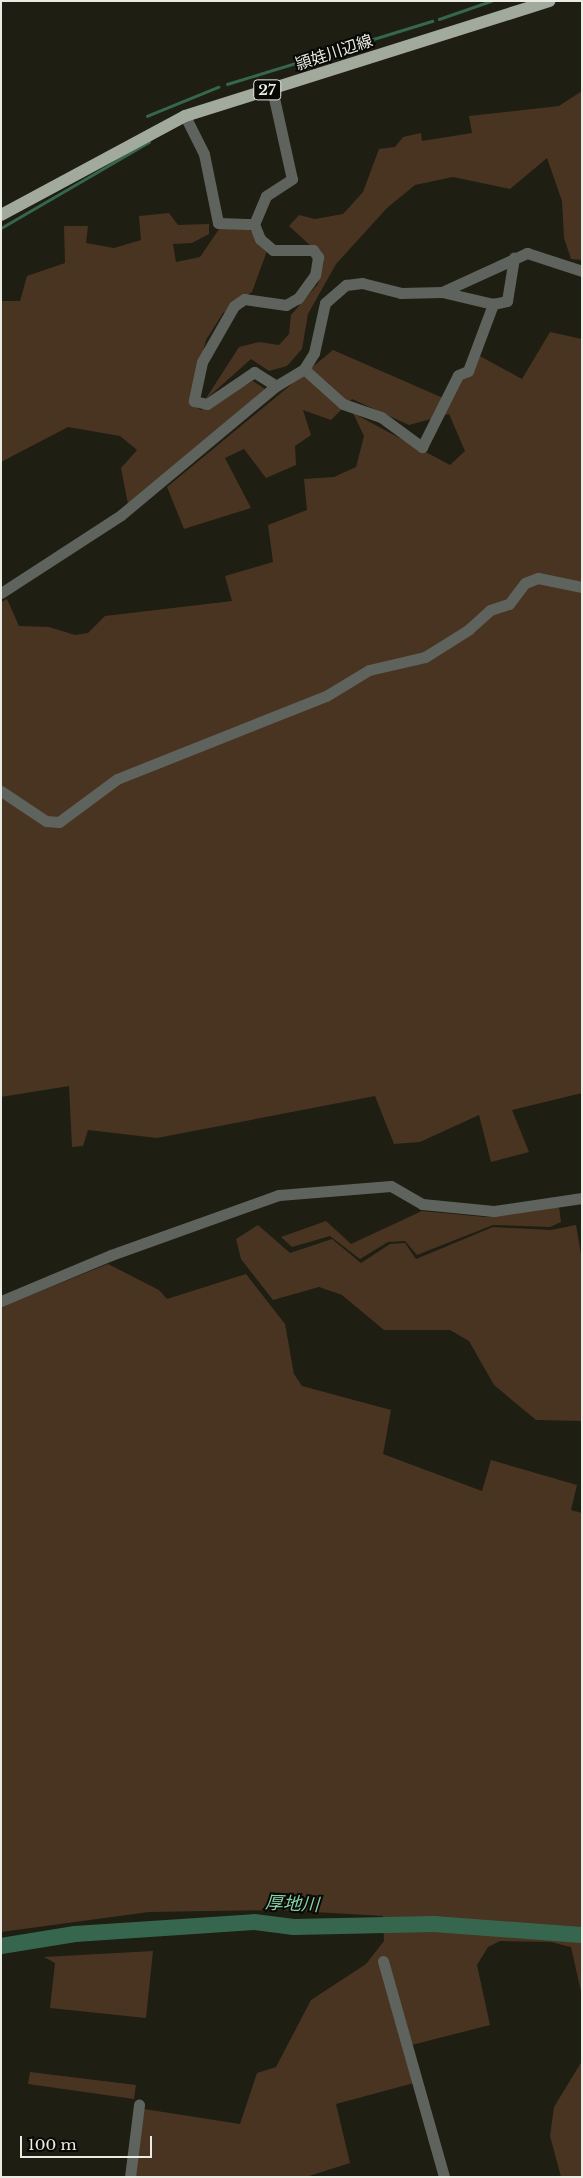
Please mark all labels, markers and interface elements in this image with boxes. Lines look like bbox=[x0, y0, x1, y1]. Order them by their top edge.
street label: 頴娃川辺線 bbox=[293, 31, 375, 73]
road number: 27 bbox=[252, 78, 282, 102]
water label: 厚地川 bbox=[264, 1892, 320, 1916]
scale bar bbox=[22, 2126, 155, 2158]
text: 100 m bbox=[28, 2135, 77, 2154]

